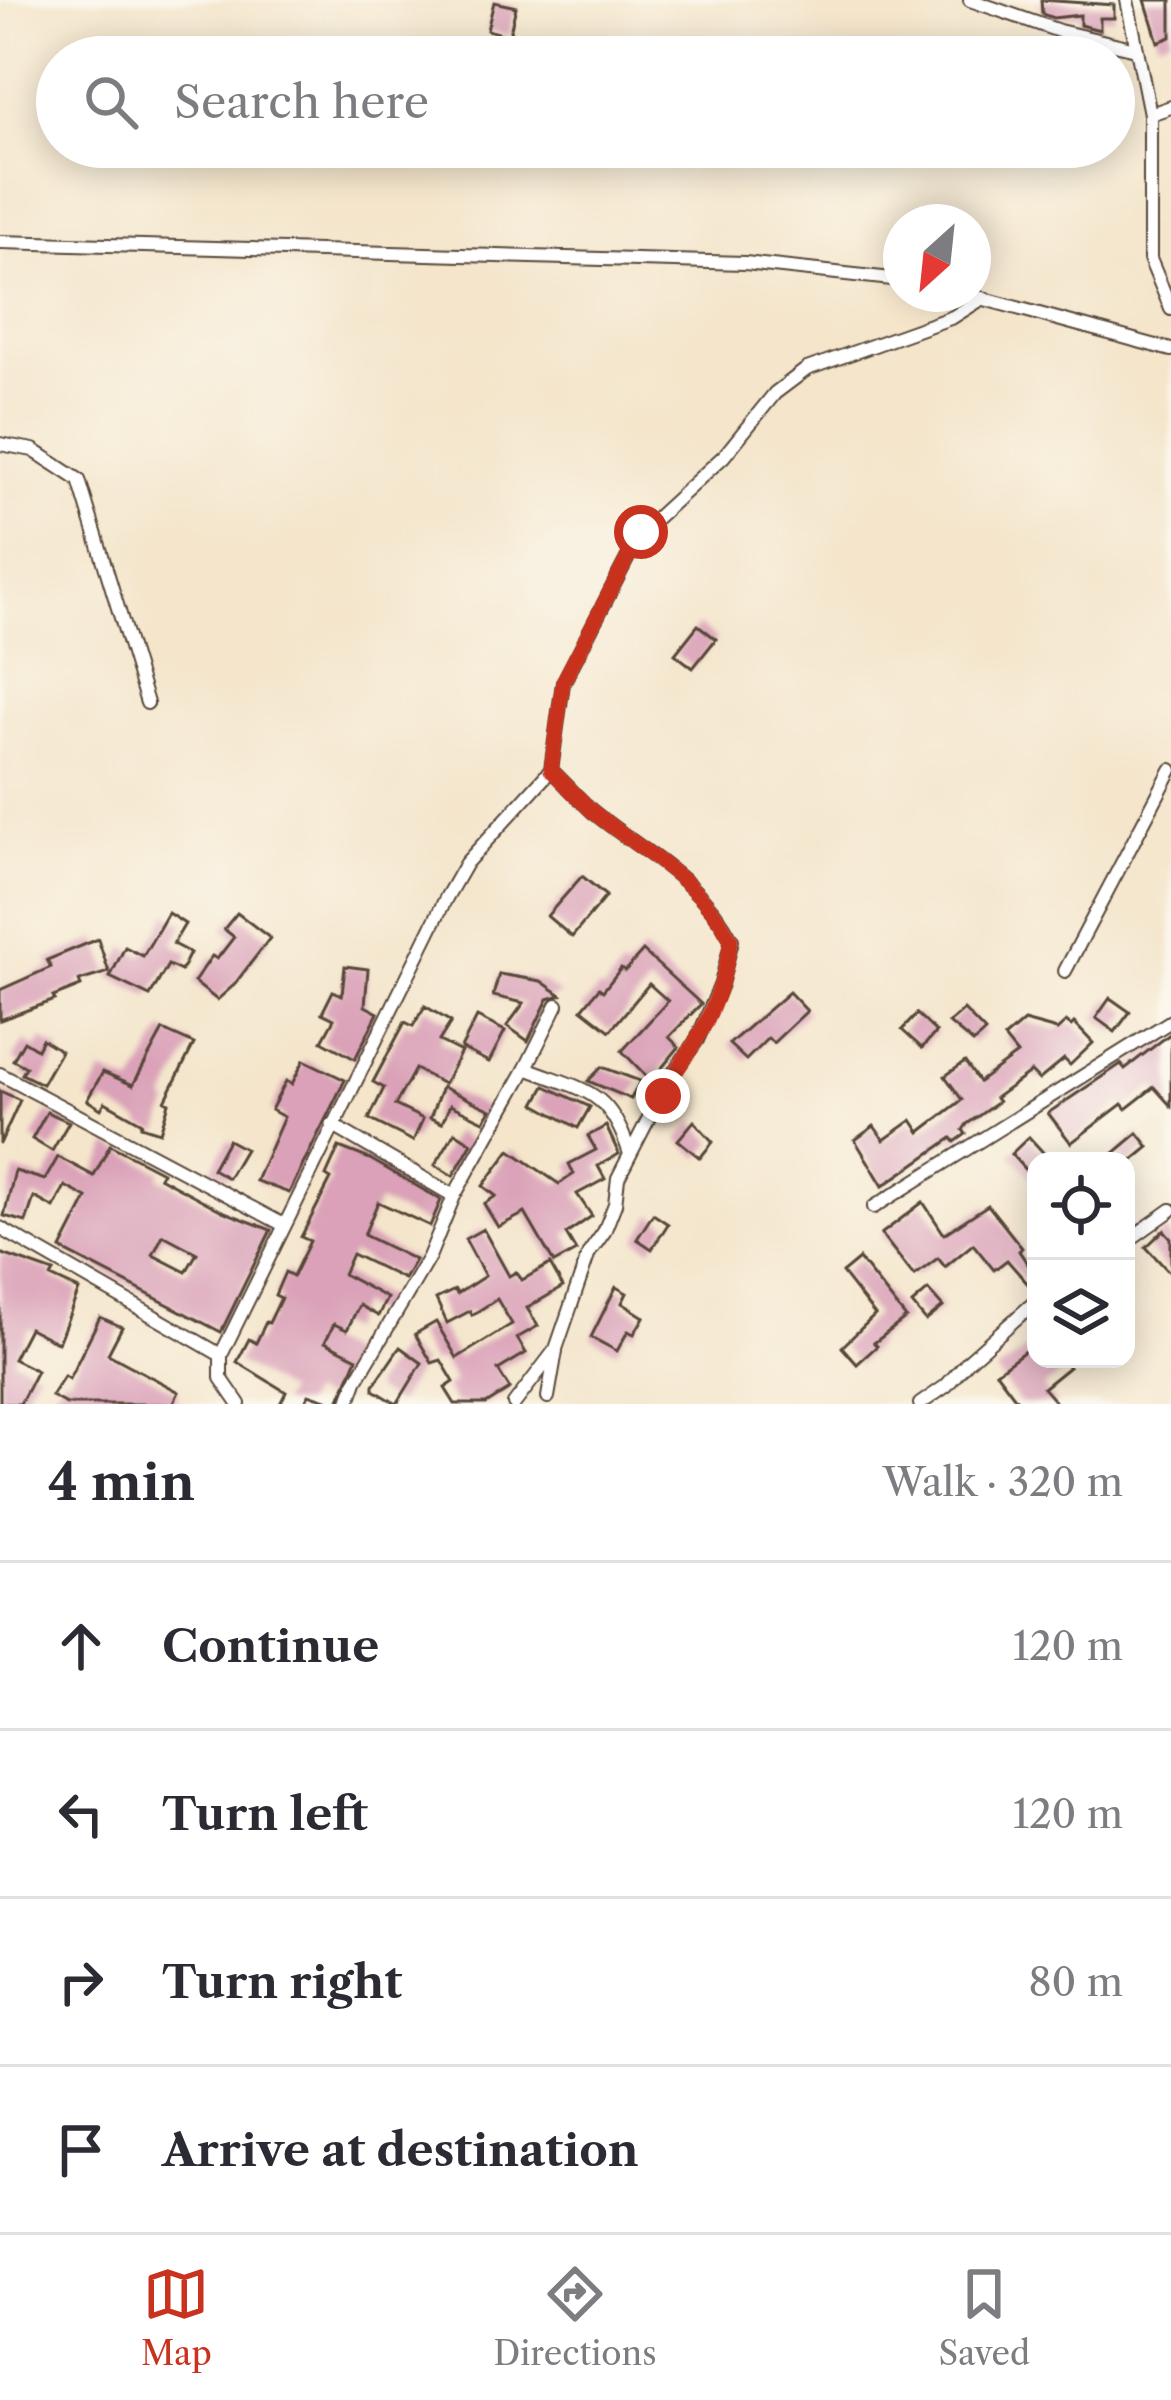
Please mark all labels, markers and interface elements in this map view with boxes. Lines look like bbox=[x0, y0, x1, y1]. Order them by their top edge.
search box bbox=[36, 36, 1135, 168]
icon: search bbox=[78, 69, 144, 135]
text: Search here bbox=[174, 74, 429, 130]
north arrow bbox=[883, 204, 991, 312]
route start bbox=[614, 505, 668, 559]
route end bbox=[636, 1069, 690, 1123]
map controls bbox=[1027, 1152, 1135, 1368]
button: locate bbox=[1027, 1152, 1135, 1260]
button: layers bbox=[1027, 1260, 1135, 1368]
text: 4 min bbox=[48, 1451, 195, 1513]
text: Walk · 320 m bbox=[883, 1458, 1123, 1506]
icon: ahead bbox=[48, 1613, 114, 1679]
text: Continue bbox=[162, 1618, 379, 1674]
text: 120 m bbox=[1013, 1622, 1123, 1670]
icon: left bbox=[48, 1781, 114, 1847]
text: Turn left bbox=[162, 1786, 368, 1842]
text: 120 m bbox=[1013, 1790, 1123, 1838]
icon: right bbox=[48, 1949, 114, 2015]
text: Turn right bbox=[162, 1954, 402, 2010]
text: 80 m bbox=[1028, 1958, 1123, 2006]
icon: arrive bbox=[48, 2117, 114, 2183]
text: Arrive at destination bbox=[162, 2122, 639, 2178]
tab: Map bbox=[141, 2261, 212, 2374]
tab: Directions bbox=[494, 2261, 657, 2374]
tab: Saved bbox=[938, 2261, 1030, 2374]

